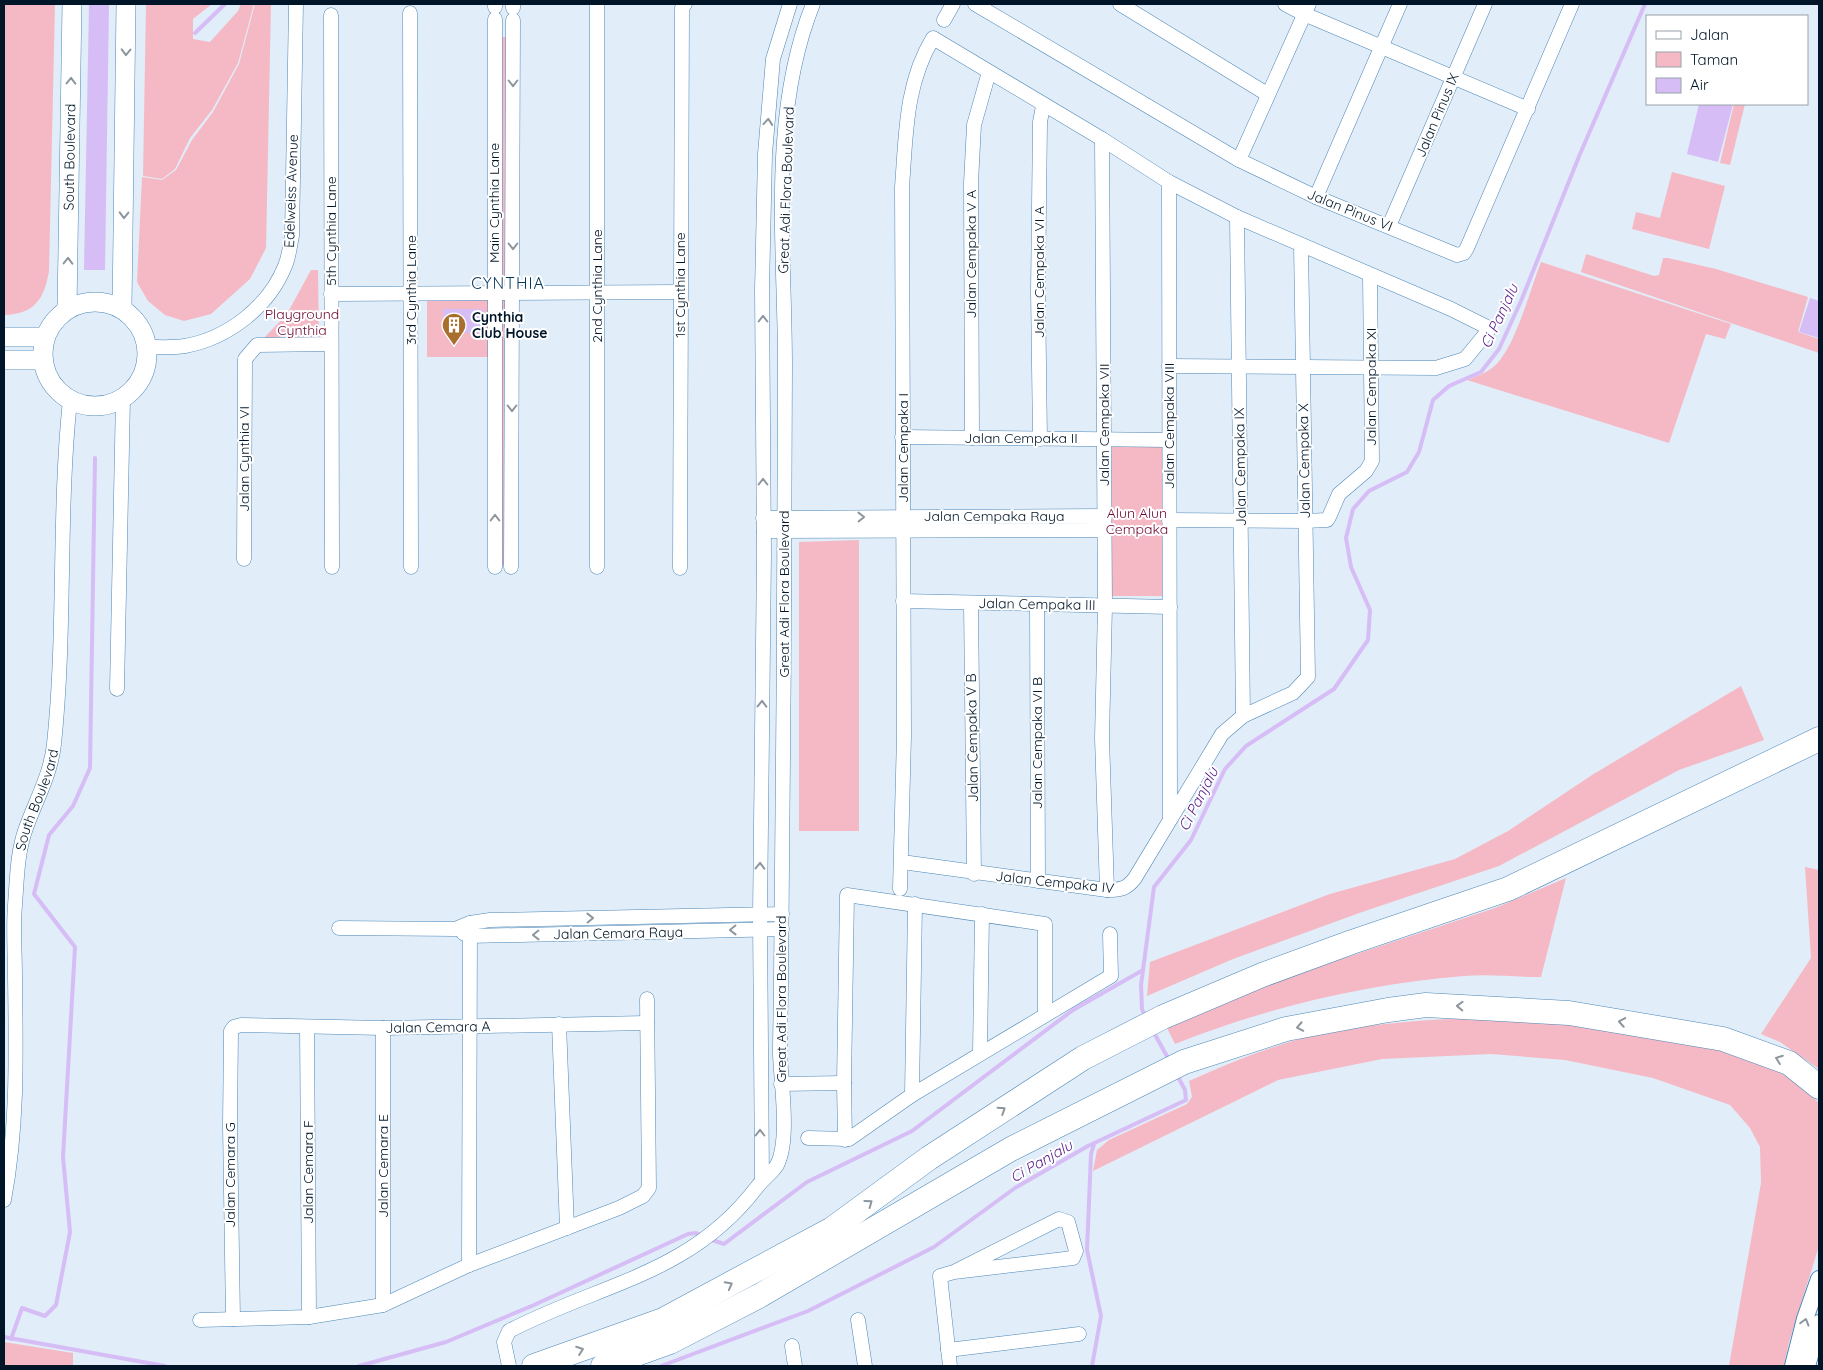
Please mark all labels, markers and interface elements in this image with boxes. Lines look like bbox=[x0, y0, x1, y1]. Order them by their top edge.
legend bbox=[1646, 15, 1808, 105]
text: Jalan bbox=[1690, 25, 1729, 44]
one-way arrow bbox=[121, 49, 131, 57]
text: Taman bbox=[1690, 50, 1738, 69]
street label: Jalan Pinus IX bbox=[1411, 70, 1463, 160]
text: Air bbox=[1690, 75, 1709, 94]
one-way arrow bbox=[66, 76, 76, 84]
one-way arrow bbox=[508, 80, 518, 88]
street label: South Boulevard bbox=[60, 103, 79, 211]
street label: Great Adi Flora Boulevard bbox=[774, 106, 798, 274]
one-way arrow bbox=[762, 118, 773, 126]
street label: Edelweiss Avenue bbox=[280, 134, 302, 248]
street label: Main Cynthia Lane bbox=[485, 143, 503, 263]
street label: 5th Cynthia Lane bbox=[322, 176, 340, 286]
street label: Jalan Pinus VI bbox=[1305, 185, 1395, 235]
street label: Jalan Cempaka V A bbox=[962, 190, 980, 318]
street label: Jalan Cempaka VI A bbox=[1030, 206, 1048, 338]
one-way arrow bbox=[119, 212, 129, 219]
street label: 2nd Cynthia Lane bbox=[588, 229, 606, 343]
street label: 1st Cynthia Lane bbox=[671, 232, 689, 338]
street label: 3rd Cynthia Lane bbox=[402, 235, 420, 345]
one-way arrow bbox=[508, 242, 518, 250]
one-way arrow bbox=[63, 256, 74, 264]
district label: CYNTHIA bbox=[471, 273, 545, 293]
water label: Ci Panjalu bbox=[1476, 279, 1523, 351]
park label: Playground Cynthia bbox=[265, 305, 339, 339]
place label: Cynthia Club House bbox=[472, 308, 547, 342]
building icon: Cynthia Club House bbox=[441, 312, 467, 346]
one-way arrow bbox=[757, 315, 768, 323]
street label: Jalan Cempaka XI bbox=[1362, 328, 1380, 446]
street label: Jalan Cempaka VIII bbox=[1160, 363, 1178, 489]
street label: Jalan Cempaka VII bbox=[1095, 364, 1113, 486]
street label: Jalan Cempaka I bbox=[894, 393, 912, 503]
street label: Jalan Cempaka X bbox=[1294, 403, 1314, 519]
one-way arrow bbox=[507, 405, 517, 413]
street label: Jalan Cynthia VI bbox=[235, 406, 253, 512]
street label: Jalan Cempaka IX bbox=[1230, 407, 1250, 526]
street label: Jalan Cempaka II bbox=[964, 429, 1078, 447]
one-way arrow bbox=[758, 478, 768, 486]
park label: Alun Alun Cempaka bbox=[1106, 504, 1168, 538]
street label: Jalan Cempaka Raya bbox=[924, 507, 1065, 525]
street label: Great Adi Flora Boulevard bbox=[775, 510, 793, 678]
one-way arrow bbox=[857, 512, 865, 522]
one-way arrow bbox=[490, 514, 500, 522]
street label: Jalan Cempaka III bbox=[978, 594, 1096, 614]
street label: Jalan Cempaka V B bbox=[962, 673, 982, 803]
street label: Jalan Cempaka VI B bbox=[1028, 677, 1046, 809]
one-way arrow bbox=[757, 699, 767, 707]
street label: South Boulevard bbox=[11, 748, 62, 852]
water label: Ci Panjalu bbox=[1174, 763, 1223, 834]
one-way arrow bbox=[755, 862, 766, 870]
street label: Jalan Cempaka IV bbox=[995, 867, 1115, 897]
one-way arrow bbox=[586, 913, 594, 923]
street label: Great Adi Flora Boulevard bbox=[772, 915, 790, 1083]
street label: Jalan Cemara Raya bbox=[553, 923, 683, 943]
one-way arrow bbox=[729, 925, 737, 936]
one-way arrow bbox=[531, 929, 539, 940]
one-way arrow bbox=[1456, 1001, 1464, 1011]
street label: Jalan Cemara A bbox=[385, 1017, 491, 1037]
one-way arrow bbox=[1618, 1017, 1626, 1027]
one-way arrow bbox=[1295, 1021, 1304, 1031]
one-way arrow bbox=[1776, 1055, 1784, 1065]
one-way arrow bbox=[997, 1107, 1006, 1117]
street label: Jalan Cemara E bbox=[374, 1114, 392, 1218]
street label: Jalan Cemara F bbox=[299, 1120, 317, 1224]
street label: Jalan Cemara G bbox=[221, 1122, 239, 1228]
one-way arrow bbox=[755, 1128, 766, 1136]
water label: Ci Panjalu bbox=[1006, 1135, 1077, 1186]
one-way arrow bbox=[863, 1200, 872, 1209]
one-way arrow bbox=[723, 1281, 732, 1291]
one-way arrow bbox=[1799, 1319, 1809, 1327]
one-way arrow bbox=[575, 1346, 584, 1356]

